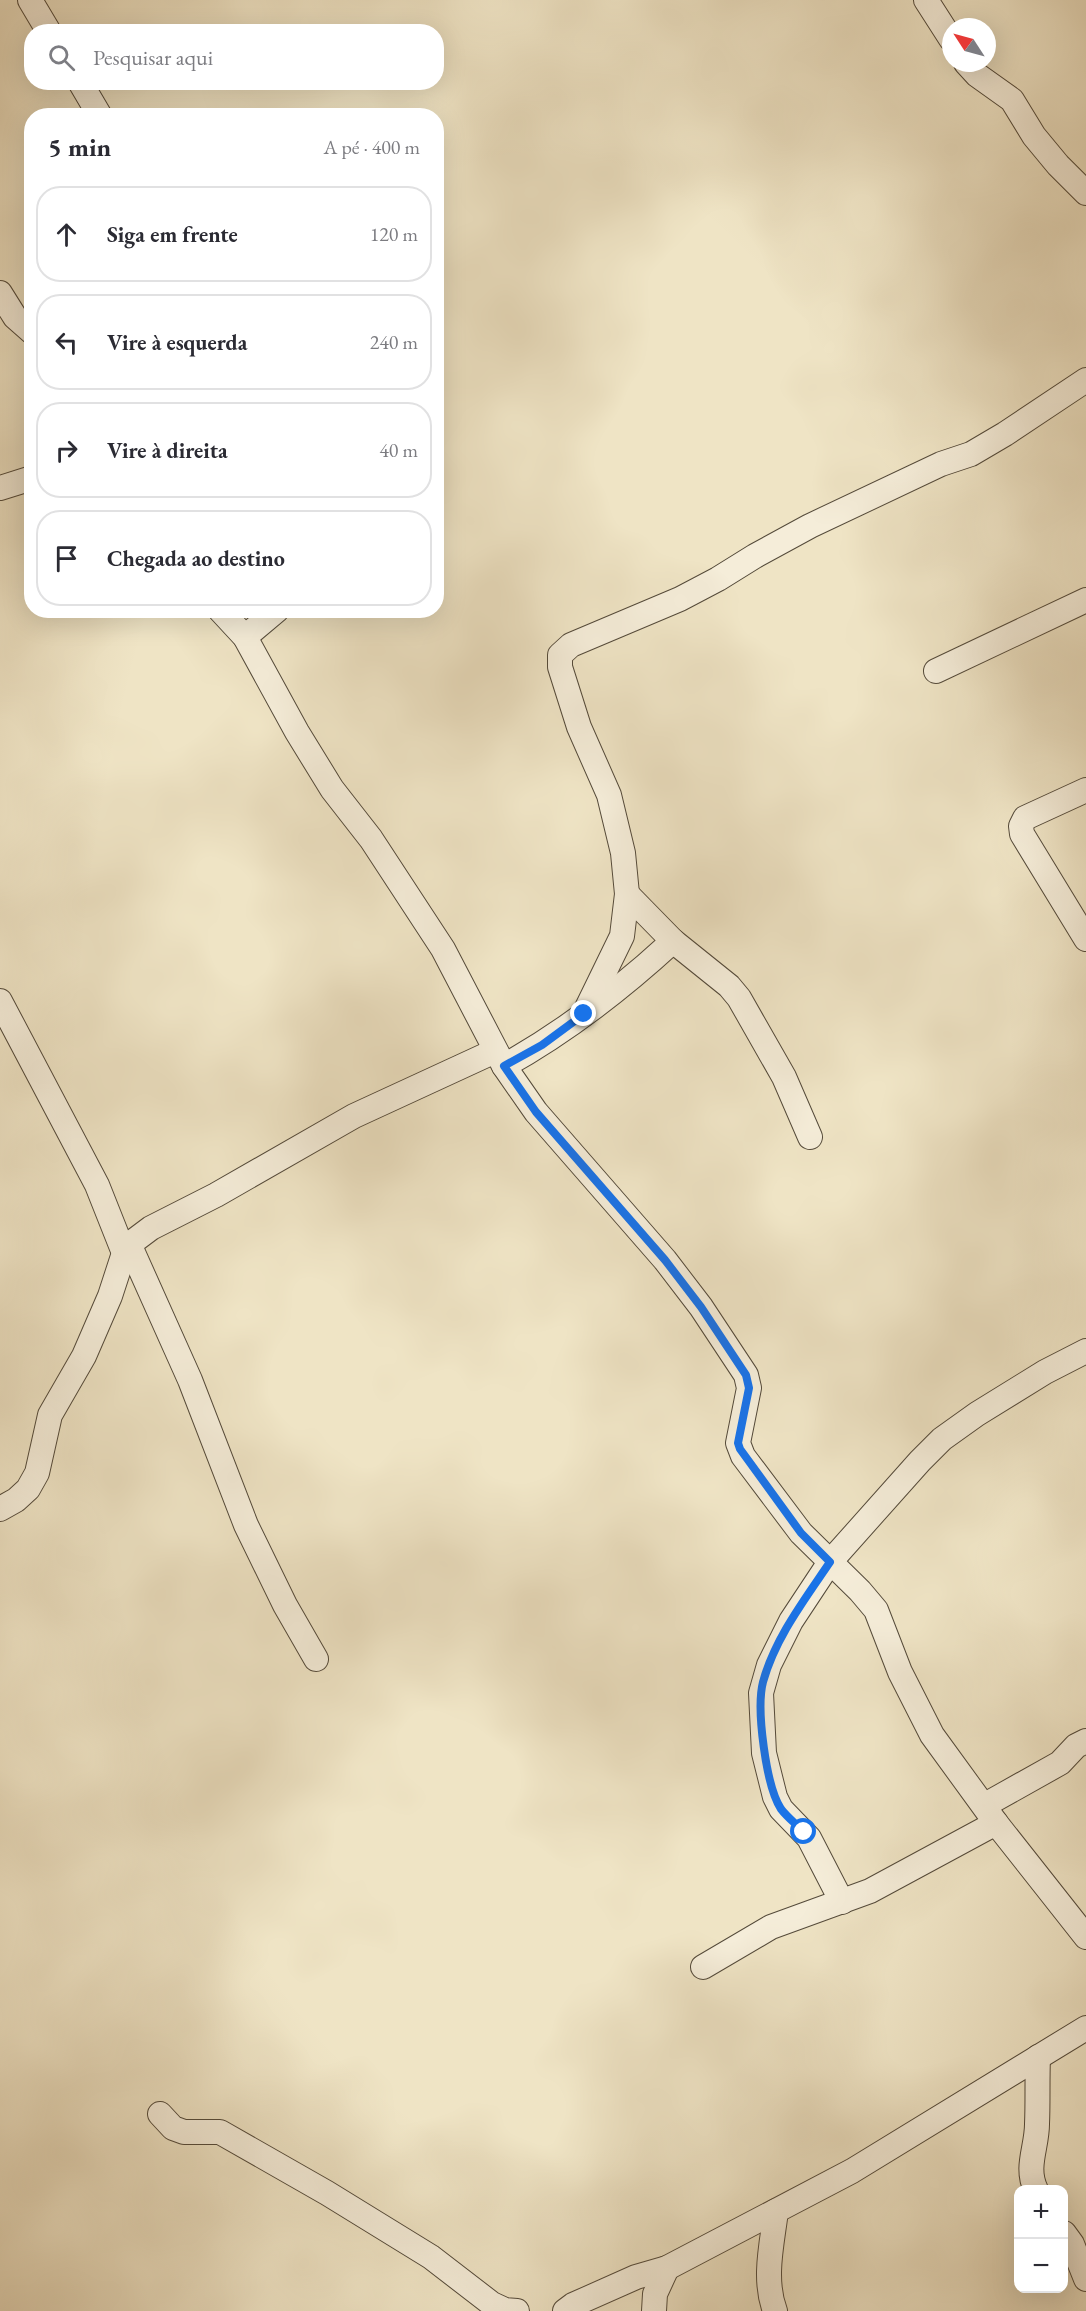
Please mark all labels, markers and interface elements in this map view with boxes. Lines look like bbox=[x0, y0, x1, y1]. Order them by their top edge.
north arrow bbox=[942, 18, 996, 72]
search box bbox=[24, 24, 444, 90]
icon: search bbox=[45, 41, 78, 74]
text: Pesquisar aqui bbox=[93, 43, 213, 72]
text: 5 min bbox=[48, 130, 111, 164]
text: A pé · 400 m bbox=[324, 134, 420, 160]
icon: ahead bbox=[50, 218, 83, 251]
text: Siga em frente bbox=[107, 220, 238, 249]
text: 120 m bbox=[370, 221, 418, 247]
icon: left bbox=[50, 326, 83, 359]
text: Vire à esquerda bbox=[107, 328, 247, 357]
text: 240 m bbox=[370, 329, 418, 355]
icon: right bbox=[50, 434, 83, 467]
text: Vire à direita bbox=[107, 436, 228, 465]
text: 40 m bbox=[379, 437, 418, 463]
icon: arrive bbox=[50, 542, 83, 575]
text: Chegada ao destino bbox=[107, 544, 285, 573]
route end bbox=[570, 1000, 596, 1026]
route start bbox=[790, 1818, 816, 1844]
map controls bbox=[1014, 2185, 1068, 2293]
button: + bbox=[1014, 2185, 1068, 2239]
button: − bbox=[1014, 2239, 1068, 2293]

